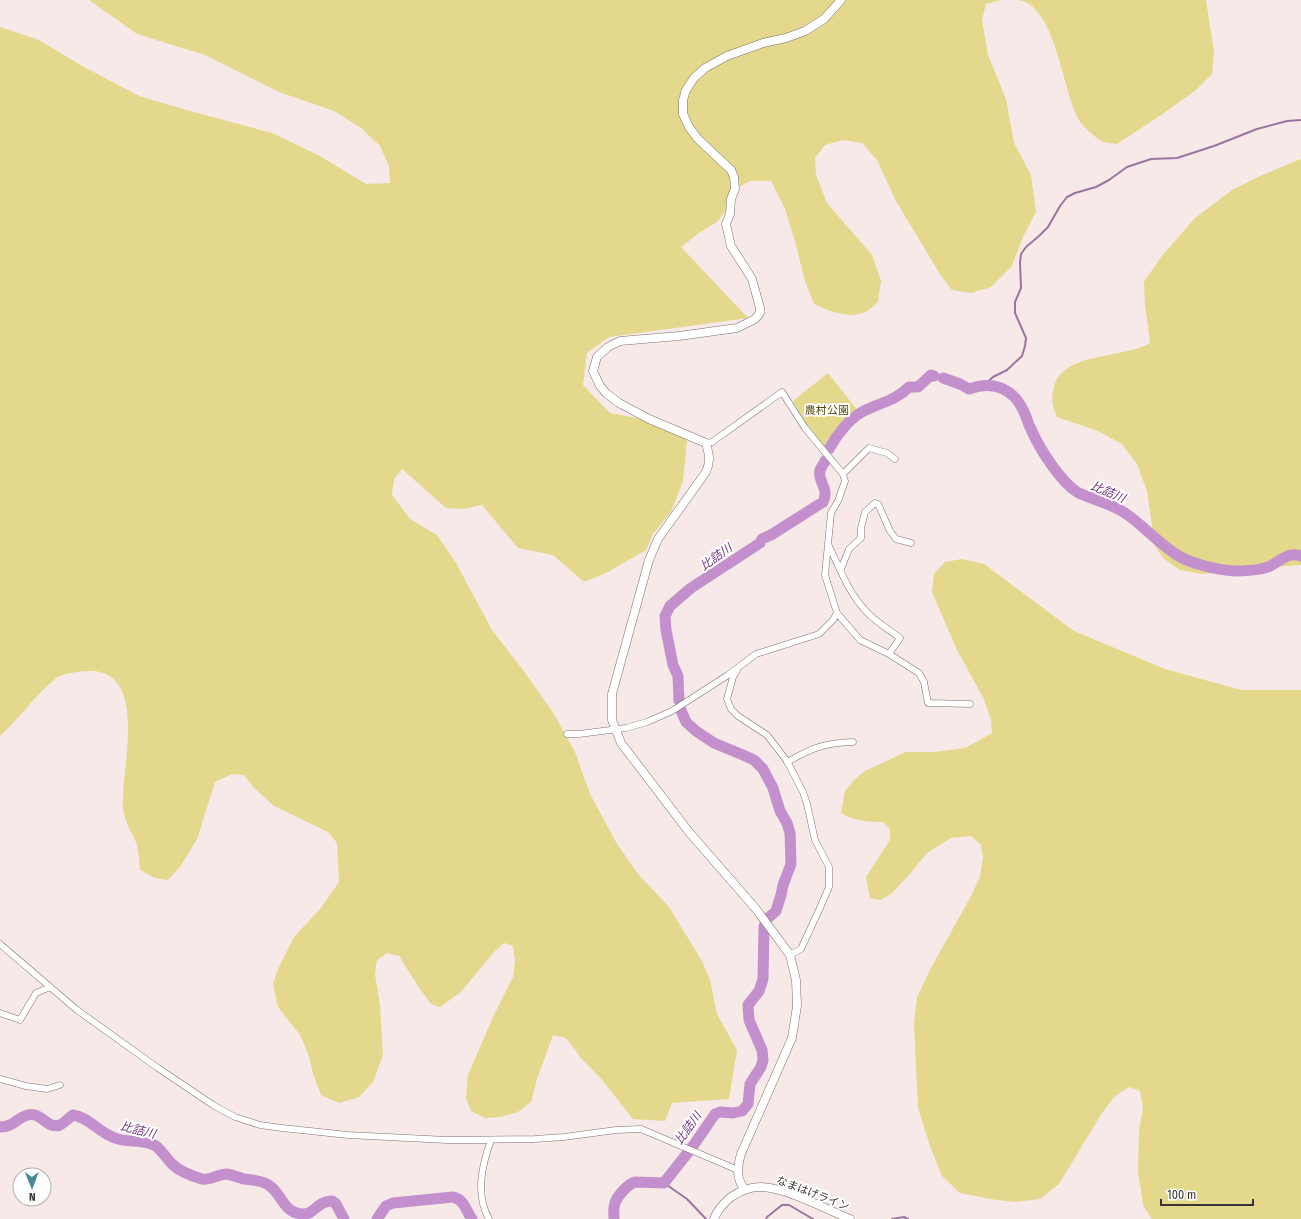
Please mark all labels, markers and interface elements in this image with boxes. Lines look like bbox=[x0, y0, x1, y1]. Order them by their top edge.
park label: 農村公園 bbox=[805, 404, 849, 417]
water label: 比詰川 bbox=[1089, 479, 1129, 506]
water label: 比詰川 bbox=[697, 540, 736, 573]
water label: 比詰川 bbox=[672, 1108, 705, 1147]
water label: 比詰川 bbox=[119, 1119, 159, 1142]
north arrow bbox=[12, 1167, 52, 1207]
street label: なまはげライン bbox=[775, 1174, 851, 1213]
scale bar bbox=[1161, 1181, 1253, 1207]
text: 100 m bbox=[1167, 1188, 1196, 1202]
text: N bbox=[29, 1190, 36, 1203]

